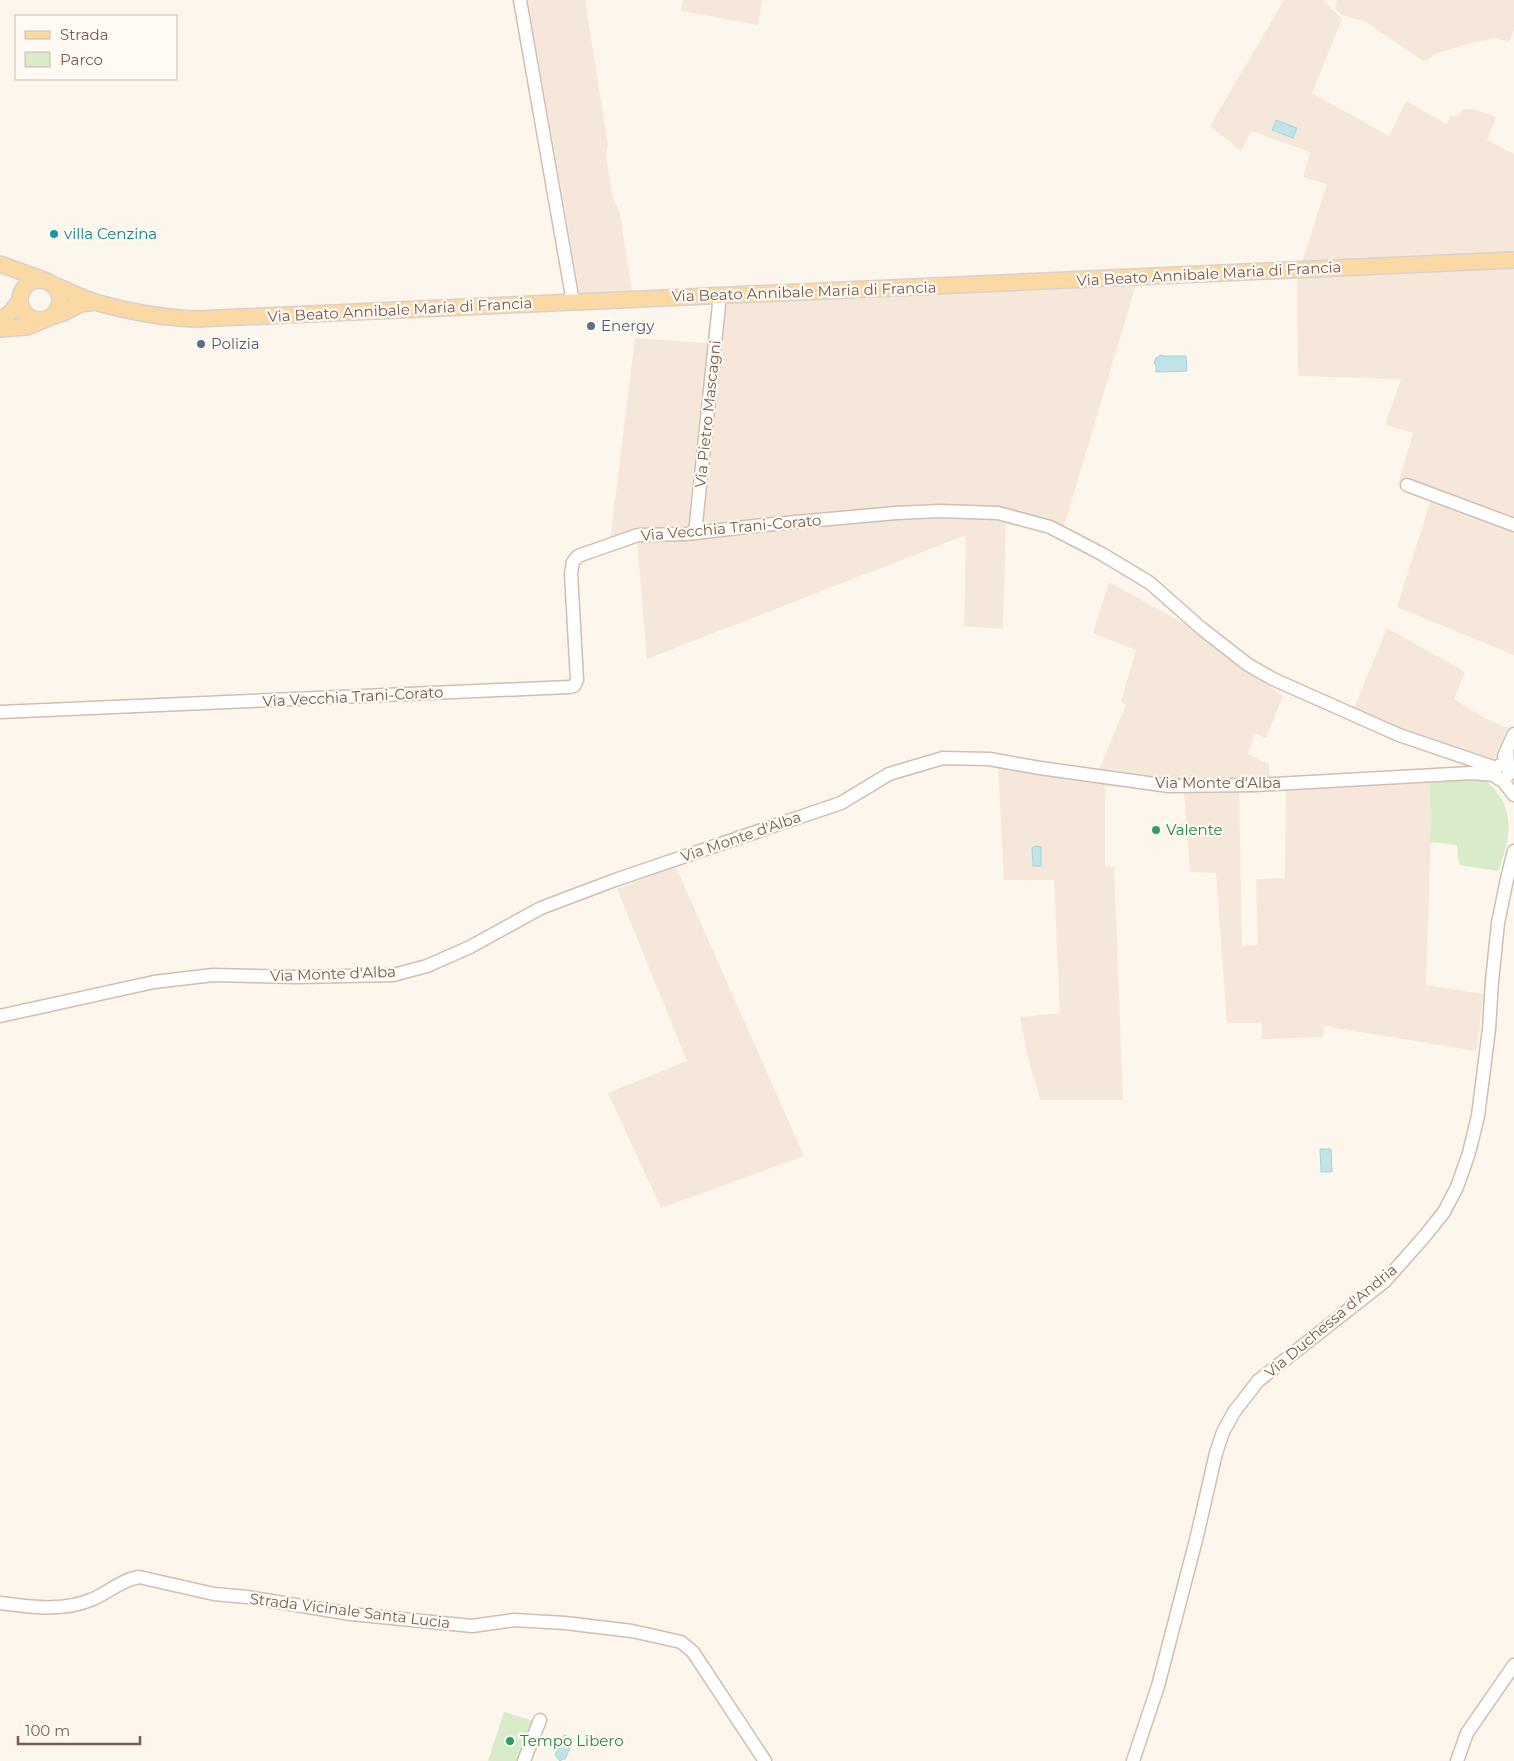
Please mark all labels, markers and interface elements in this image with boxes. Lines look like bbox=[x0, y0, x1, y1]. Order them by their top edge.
legend bbox=[15, 15, 178, 80]
text: Strada bbox=[60, 25, 109, 44]
text: Parco bbox=[60, 50, 103, 69]
place label: villa Cenzina bbox=[64, 224, 157, 243]
marker: villa Cenzina bbox=[48, 228, 60, 240]
street label: Via Beato Annibale Maria di Francia bbox=[1076, 257, 1342, 290]
street label: Via Beato Annibale Maria di Francia bbox=[671, 277, 937, 306]
street label: Via Beato Annibale Maria di Francia bbox=[267, 293, 533, 326]
place label: Energy bbox=[601, 316, 655, 335]
marker: Energy bbox=[585, 320, 597, 332]
place label: Polizia bbox=[211, 334, 260, 353]
marker: Polizia bbox=[195, 338, 207, 350]
street label: Via Pietro Mascagni bbox=[690, 339, 725, 489]
street label: Via Vecchia Trani-Corato bbox=[640, 510, 822, 545]
street label: Via Vecchia Trani-Corato bbox=[262, 682, 444, 711]
street label: Via Monte d'Alba bbox=[1155, 773, 1281, 792]
street label: Via Monte d'Alba bbox=[678, 807, 803, 866]
place label: Valente bbox=[1166, 820, 1223, 839]
marker: Valente bbox=[1150, 824, 1162, 836]
street label: Via Monte d'Alba bbox=[270, 962, 396, 985]
street label: Via Duchessa d'Andria bbox=[1261, 1260, 1401, 1382]
street label: Strada Vicinale Santa Lucia bbox=[249, 1589, 451, 1632]
scale bar bbox=[18, 1714, 140, 1746]
text: 100 m bbox=[25, 1721, 70, 1740]
place label: Tempo Libero bbox=[520, 1731, 624, 1750]
marker: Tempo Libero bbox=[504, 1735, 516, 1747]

